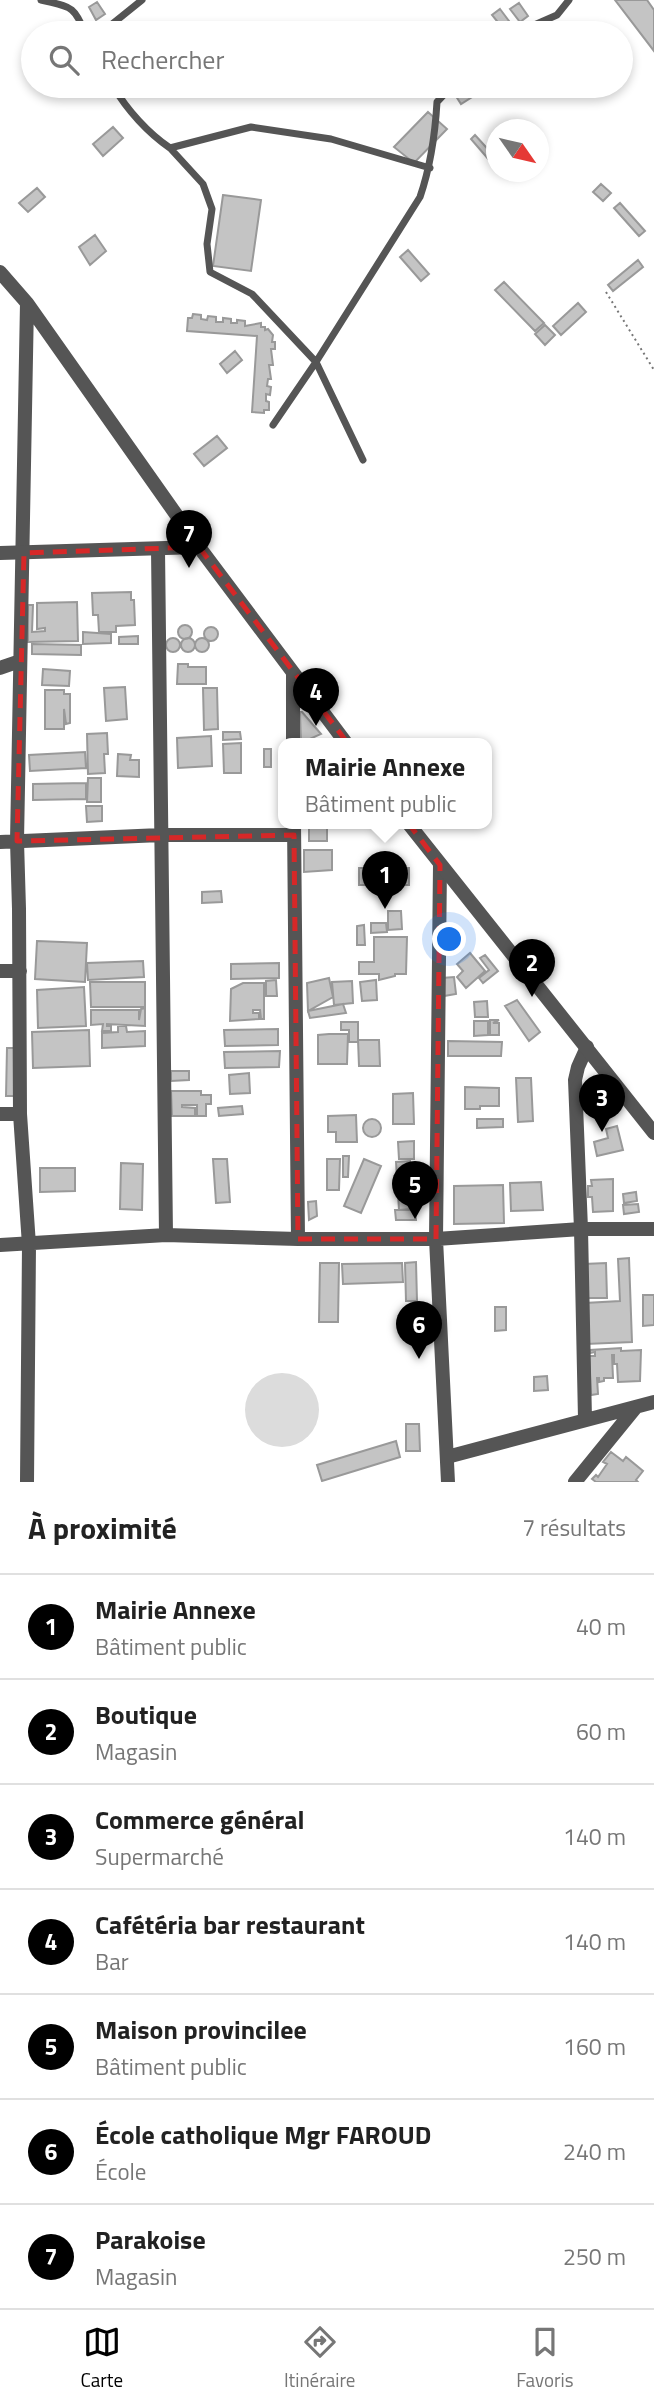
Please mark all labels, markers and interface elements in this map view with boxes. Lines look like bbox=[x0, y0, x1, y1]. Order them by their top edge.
search box bbox=[21, 21, 633, 98]
text: Rechercher bbox=[101, 40, 225, 79]
icon: search bbox=[45, 41, 83, 79]
north arrow bbox=[486, 119, 549, 182]
pin: 7 bbox=[166, 510, 212, 568]
pin: 4 bbox=[293, 668, 339, 726]
popup bbox=[278, 738, 492, 829]
text: Mairie Annexe bbox=[305, 747, 465, 786]
text: Bâtiment public bbox=[305, 786, 457, 821]
pin: 1 bbox=[362, 851, 408, 909]
your location bbox=[432, 922, 466, 956]
pin: 2 bbox=[509, 939, 555, 997]
pin: 3 bbox=[579, 1074, 625, 1132]
pin: 5 bbox=[392, 1161, 438, 1219]
pin: 6 bbox=[396, 1301, 442, 1359]
text: À proximité bbox=[28, 1505, 177, 1551]
text: 7 résultats bbox=[522, 1510, 626, 1545]
text: Mairie Annexe bbox=[95, 1590, 256, 1629]
text: 1 bbox=[45, 1609, 57, 1644]
text: 40 m bbox=[576, 1609, 626, 1644]
text: Bâtiment public bbox=[95, 1629, 247, 1664]
text: Boutique bbox=[95, 1695, 197, 1734]
text: 2 bbox=[45, 1714, 57, 1749]
text: 60 m bbox=[576, 1714, 626, 1749]
text: Magasin bbox=[95, 1734, 177, 1769]
text: Commerce général bbox=[95, 1800, 305, 1839]
text: 3 bbox=[45, 1819, 57, 1854]
text: 140 m bbox=[563, 1819, 626, 1854]
text: Supermarché bbox=[95, 1839, 224, 1874]
text: Cafétéria bar restaurant bbox=[95, 1905, 365, 1944]
text: 4 bbox=[45, 1924, 57, 1959]
text: 140 m bbox=[563, 1924, 626, 1959]
text: Bar bbox=[95, 1944, 129, 1979]
text: Maison provincilee bbox=[95, 2010, 307, 2049]
text: 5 bbox=[45, 2029, 57, 2064]
text: 160 m bbox=[563, 2029, 626, 2064]
text: Bâtiment public bbox=[95, 2049, 247, 2084]
text: École catholique Mgr FAROUD bbox=[95, 2115, 431, 2154]
text: 6 bbox=[45, 2134, 57, 2169]
text: 240 m bbox=[563, 2134, 626, 2169]
text: École bbox=[95, 2154, 146, 2189]
text: Parakoise bbox=[95, 2220, 206, 2259]
text: 7 bbox=[45, 2239, 57, 2274]
text: 250 m bbox=[563, 2239, 626, 2274]
text: Magasin bbox=[95, 2259, 177, 2294]
tab: Carte bbox=[80, 2323, 123, 2394]
tab: Itinéraire bbox=[284, 2323, 355, 2394]
tab: Favoris bbox=[516, 2323, 574, 2394]

